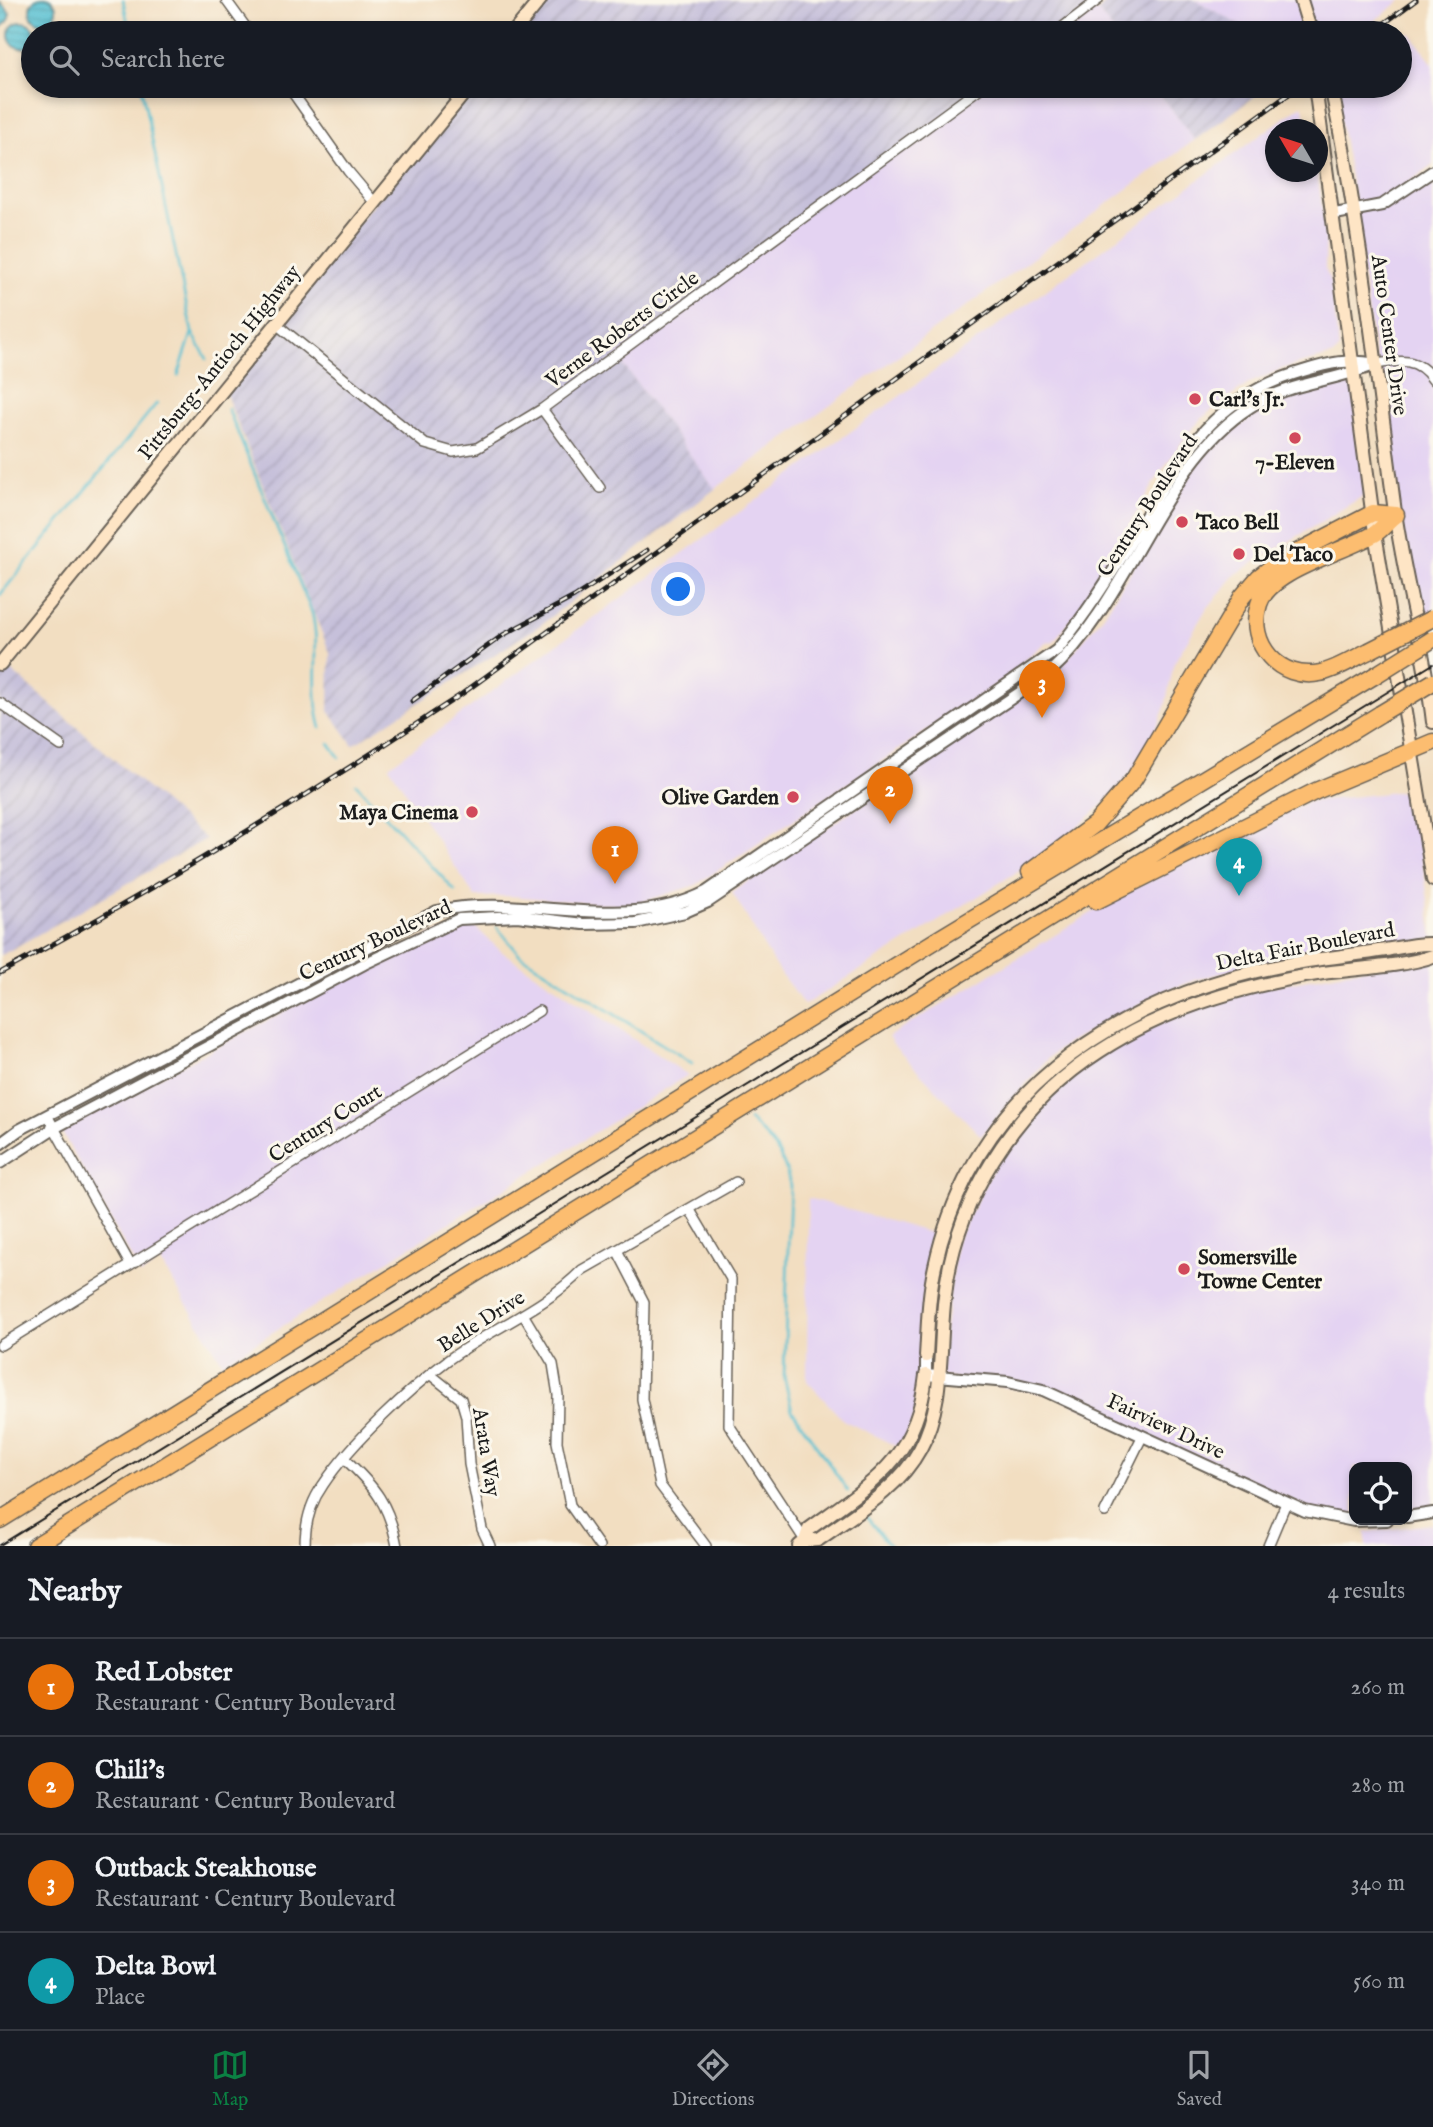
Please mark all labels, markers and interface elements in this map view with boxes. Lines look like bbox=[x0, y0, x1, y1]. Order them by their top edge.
search box bbox=[21, 21, 1412, 98]
icon: search bbox=[45, 41, 83, 79]
text: Search here bbox=[101, 43, 225, 76]
north arrow bbox=[1265, 119, 1328, 182]
street label: Auto Center Drive bbox=[1364, 252, 1413, 418]
street label: Pittsburg-Antioch Highway bbox=[133, 259, 308, 466]
street label: Verne Roberts Circle bbox=[540, 265, 705, 395]
place label: Carl's Jr. bbox=[1209, 387, 1284, 414]
marker: Carl's Jr. bbox=[1187, 391, 1203, 407]
street label: Century Boulevard bbox=[1092, 429, 1205, 582]
marker: 7-Eleven bbox=[1287, 430, 1303, 446]
place label: 7-Eleven bbox=[1255, 450, 1335, 477]
place label: Taco Bell bbox=[1195, 510, 1280, 537]
marker: Taco Bell bbox=[1174, 514, 1190, 530]
place label: Del Taco bbox=[1253, 542, 1334, 569]
marker: Del Taco bbox=[1231, 546, 1247, 562]
your location bbox=[661, 572, 695, 606]
pin: 3 bbox=[1019, 660, 1065, 718]
pin: 2 bbox=[867, 766, 913, 824]
place label: Olive Garden bbox=[661, 785, 779, 812]
marker: Olive Garden bbox=[785, 789, 801, 805]
place label: Maya Cinema bbox=[339, 800, 459, 827]
marker: Maya Cinema bbox=[464, 804, 480, 820]
pin: 1 bbox=[592, 826, 638, 884]
pin: 4 bbox=[1216, 838, 1262, 896]
street label: Century Boulevard bbox=[295, 894, 457, 988]
street label: Delta Fair Boulevard bbox=[1214, 917, 1398, 978]
street label: Century Court bbox=[264, 1079, 387, 1170]
place label: Somersville Towne Center bbox=[1197, 1245, 1322, 1296]
marker: Somersville Towne Center bbox=[1176, 1261, 1192, 1277]
street label: Belle Drive bbox=[433, 1285, 531, 1360]
street label: Fairview Drive bbox=[1102, 1388, 1229, 1467]
street label: Arata Way bbox=[465, 1405, 506, 1499]
map controls bbox=[1349, 1462, 1412, 1525]
button: locate bbox=[1349, 1462, 1412, 1525]
text: Nearby bbox=[28, 1573, 121, 1611]
text: 4 results bbox=[1327, 1577, 1405, 1606]
text: Red Lobster bbox=[95, 1656, 232, 1689]
text: 1 bbox=[47, 1673, 55, 1702]
text: 260 m bbox=[1350, 1673, 1405, 1702]
text: Restaurant · Century Boulevard bbox=[95, 1689, 395, 1718]
text: Chili's bbox=[95, 1754, 165, 1787]
text: 2 bbox=[46, 1771, 56, 1800]
text: 280 m bbox=[1351, 1771, 1405, 1800]
text: Restaurant · Century Boulevard bbox=[95, 1787, 395, 1816]
text: Outback Steakhouse bbox=[95, 1852, 316, 1885]
text: 3 bbox=[47, 1869, 55, 1898]
text: 340 m bbox=[1351, 1869, 1405, 1898]
text: Restaurant · Century Boulevard bbox=[95, 1885, 395, 1914]
text: Delta Bowl bbox=[95, 1950, 216, 1983]
text: 4 bbox=[45, 1967, 57, 1996]
text: 560 m bbox=[1353, 1967, 1405, 1996]
text: Place bbox=[95, 1983, 145, 2012]
tab: Map bbox=[211, 2046, 249, 2112]
tab: Directions bbox=[672, 2046, 754, 2112]
tab: Saved bbox=[1177, 2046, 1222, 2112]

